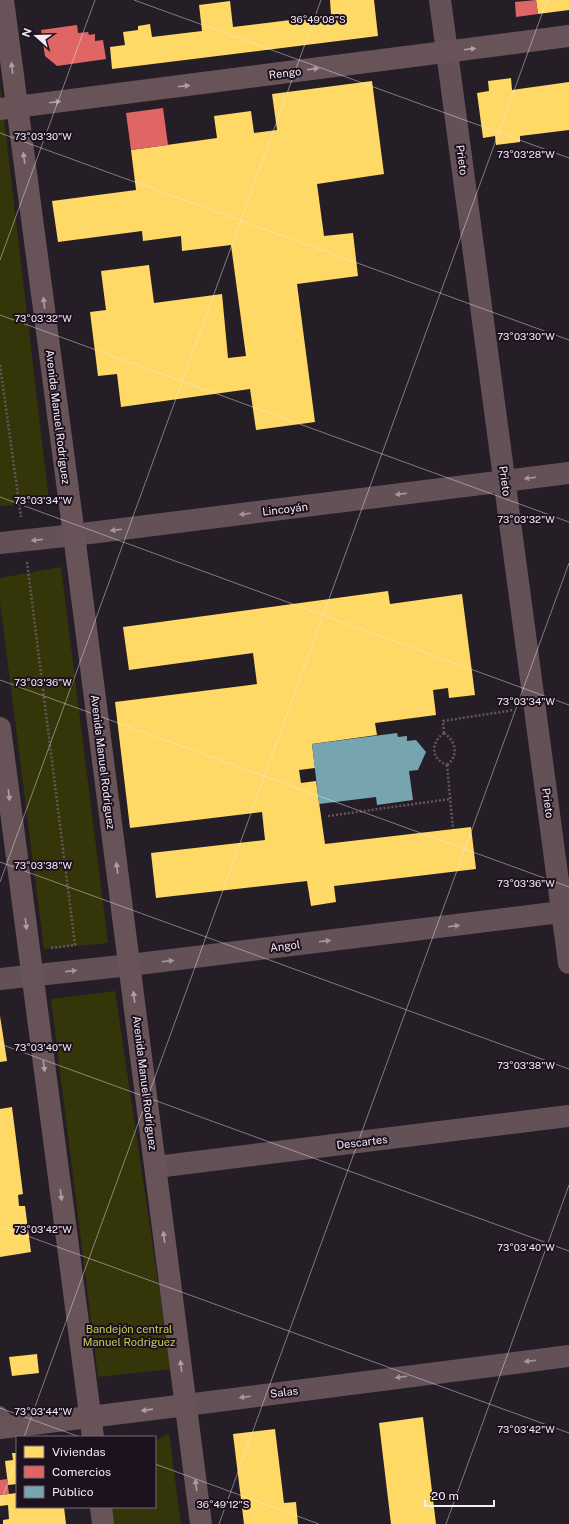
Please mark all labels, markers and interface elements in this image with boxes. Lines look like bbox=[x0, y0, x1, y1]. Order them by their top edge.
text: 36°49'08"S bbox=[290, 13, 346, 25]
north arrow bbox=[16, 16, 56, 56]
text: N bbox=[19, 26, 34, 39]
one-way arrow bbox=[464, 46, 476, 52]
one-way arrow bbox=[9, 62, 15, 74]
street label: Rengo bbox=[268, 65, 302, 81]
one-way arrow bbox=[307, 66, 319, 72]
one-way arrow bbox=[178, 82, 190, 89]
one-way arrow bbox=[49, 99, 62, 105]
text: 73°03'30"W bbox=[14, 130, 72, 142]
street label: Prieto bbox=[454, 144, 470, 176]
text: 73°03'28"W bbox=[497, 148, 555, 160]
one-way arrow bbox=[21, 152, 27, 164]
one-way arrow bbox=[41, 296, 47, 309]
text: 73°03'32"W bbox=[14, 312, 72, 324]
text: 73°03'30"W bbox=[497, 330, 555, 342]
street label: Avenida Manuel Rodríguez bbox=[44, 349, 72, 485]
street label: Prieto bbox=[497, 465, 513, 497]
one-way arrow bbox=[524, 475, 536, 481]
one-way arrow bbox=[395, 491, 407, 497]
text: 73°03'34"W bbox=[14, 494, 72, 506]
street label: Lincoyán bbox=[262, 500, 308, 518]
one-way arrow bbox=[239, 511, 251, 517]
text: 73°03'32"W bbox=[497, 513, 555, 525]
one-way arrow bbox=[110, 527, 122, 533]
one-way arrow bbox=[31, 536, 43, 543]
text: 73°03'36"W bbox=[14, 676, 72, 688]
street label: Avenida Manuel Rodríguez bbox=[89, 694, 117, 830]
text: 73°03'34"W bbox=[497, 695, 555, 707]
street label: Prieto bbox=[540, 787, 556, 819]
one-way arrow bbox=[6, 789, 12, 801]
text: 73°03'38"W bbox=[14, 859, 72, 871]
one-way arrow bbox=[114, 862, 120, 874]
text: 73°03'36"W bbox=[497, 877, 555, 889]
one-way arrow bbox=[22, 918, 29, 930]
one-way arrow bbox=[448, 923, 460, 929]
street label: Angol bbox=[269, 938, 301, 954]
one-way arrow bbox=[319, 938, 331, 945]
one-way arrow bbox=[162, 957, 174, 964]
one-way arrow bbox=[65, 968, 77, 975]
one-way arrow bbox=[131, 991, 137, 1003]
street label: Avenida Manuel Rodríguez bbox=[131, 1015, 159, 1151]
text: 73°03'40"W bbox=[14, 1041, 72, 1053]
text: 73°03'38"W bbox=[497, 1059, 555, 1071]
one-way arrow bbox=[41, 1060, 48, 1072]
street label: Descartes bbox=[336, 1133, 389, 1151]
one-way arrow bbox=[58, 1189, 65, 1201]
text: 73°03'42"W bbox=[14, 1223, 72, 1235]
one-way arrow bbox=[161, 1231, 168, 1243]
text: 73°03'40"W bbox=[497, 1241, 555, 1253]
park label: Bandejón central Manuel Rodriguez bbox=[83, 1323, 175, 1348]
one-way arrow bbox=[524, 1358, 536, 1364]
one-way arrow bbox=[178, 1360, 184, 1372]
one-way arrow bbox=[395, 1374, 407, 1381]
street label: Salas bbox=[269, 1384, 299, 1400]
one-way arrow bbox=[239, 1394, 251, 1400]
text: 73°03'44"W bbox=[14, 1405, 72, 1417]
one-way arrow bbox=[141, 1407, 153, 1413]
text: 73°03'42"W bbox=[497, 1423, 555, 1435]
legend bbox=[16, 1436, 156, 1508]
text: Viviendas bbox=[52, 1445, 106, 1459]
text: Comercios bbox=[52, 1465, 111, 1479]
one-way arrow bbox=[193, 1479, 199, 1491]
scale bar bbox=[425, 1482, 494, 1508]
text: Público bbox=[52, 1485, 94, 1499]
text: 20 m bbox=[431, 1489, 459, 1503]
text: 36°49'12"S bbox=[196, 1498, 250, 1510]

